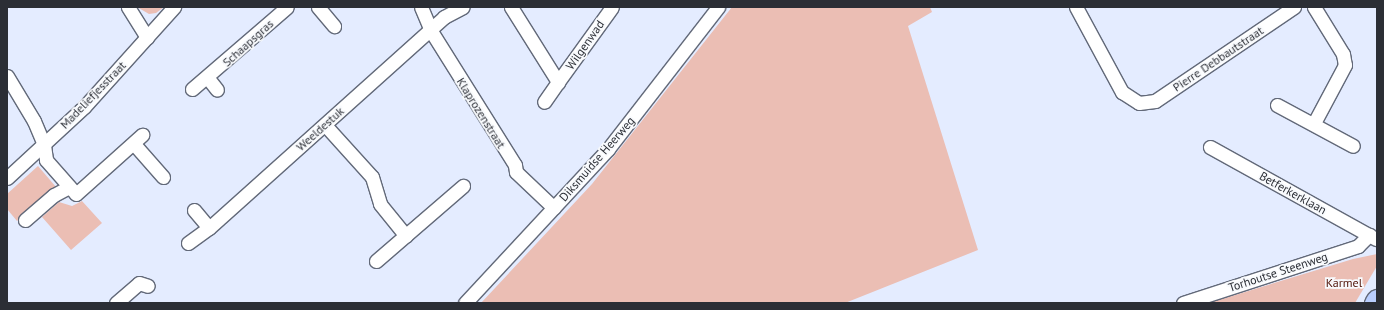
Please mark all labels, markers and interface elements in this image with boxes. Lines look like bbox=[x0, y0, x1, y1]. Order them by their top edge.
street label: Schaapsgras bbox=[220, 16, 276, 70]
street label: Wilgenwad bbox=[563, 18, 607, 72]
street label: Pierre Debbautstraat bbox=[1170, 23, 1266, 95]
street label: Madeliefjesstraat bbox=[57, 58, 129, 132]
street label: Klaprozenstraat bbox=[454, 75, 508, 151]
street label: Weeldestuk bbox=[293, 104, 347, 154]
street label: Diksmuidse Heerweg bbox=[556, 114, 638, 204]
street label: Betferkerklaan bbox=[1257, 169, 1329, 217]
street label: Torhoutse Steenweg bbox=[1227, 249, 1329, 295]
park label: Karmel bbox=[1326, 276, 1362, 290]

